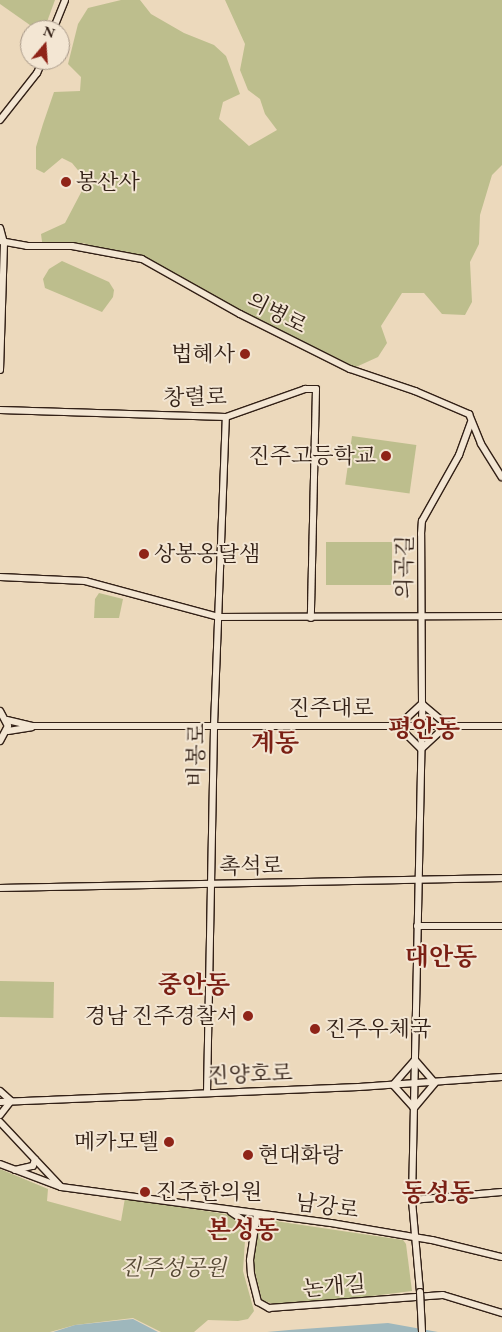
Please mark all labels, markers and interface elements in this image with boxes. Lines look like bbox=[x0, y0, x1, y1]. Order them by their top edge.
north arrow bbox=[20, 20, 70, 70]
text: N bbox=[41, 21, 57, 42]
place label: 봉산사 bbox=[76, 169, 140, 195]
marker: 봉산사 bbox=[60, 176, 72, 188]
street label: 의병로 bbox=[243, 287, 311, 339]
place label: 법혜사 bbox=[171, 341, 235, 367]
marker: 법혜사 bbox=[239, 348, 251, 360]
street label: 창렬로 bbox=[163, 383, 227, 411]
place label: 진주고등학교 bbox=[248, 443, 376, 469]
marker: 진주고등학교 bbox=[380, 450, 392, 462]
street label: 의곡길 bbox=[390, 535, 418, 599]
place label: 상봉옹달샘 bbox=[154, 541, 260, 567]
marker: 상봉옹달샘 bbox=[138, 548, 150, 560]
street label: 진주대로 bbox=[288, 695, 374, 721]
district label: 평안동 bbox=[388, 713, 460, 743]
street label: 비봉로 bbox=[182, 723, 210, 787]
district label: 계동 bbox=[251, 727, 299, 757]
street label: 촉석로 bbox=[219, 852, 283, 880]
district label: 대안동 bbox=[405, 941, 477, 971]
district label: 중안동 bbox=[158, 969, 230, 999]
place label: 경남 진주경찰서 bbox=[85, 1003, 238, 1029]
marker: 경남 진주경찰서 bbox=[242, 1010, 254, 1022]
place label: 진주우체국 bbox=[325, 1016, 431, 1042]
marker: 진주우체국 bbox=[309, 1023, 321, 1035]
street label: 진양호로 bbox=[207, 1059, 293, 1089]
place label: 메카모텔 bbox=[74, 1129, 159, 1155]
marker: 메카모텔 bbox=[163, 1136, 175, 1148]
place label: 현대화랑 bbox=[258, 1142, 343, 1168]
marker: 현대화랑 bbox=[242, 1149, 254, 1161]
district label: 동성동 bbox=[402, 1177, 474, 1207]
place label: 진주한의원 bbox=[156, 1179, 262, 1205]
marker: 진주한의원 bbox=[138, 1185, 152, 1199]
street label: 남강로 bbox=[294, 1188, 360, 1224]
district label: 본성동 bbox=[207, 1214, 279, 1244]
park label: 진주성공원 bbox=[120, 1255, 226, 1281]
street label: 논개길 bbox=[301, 1270, 367, 1302]

